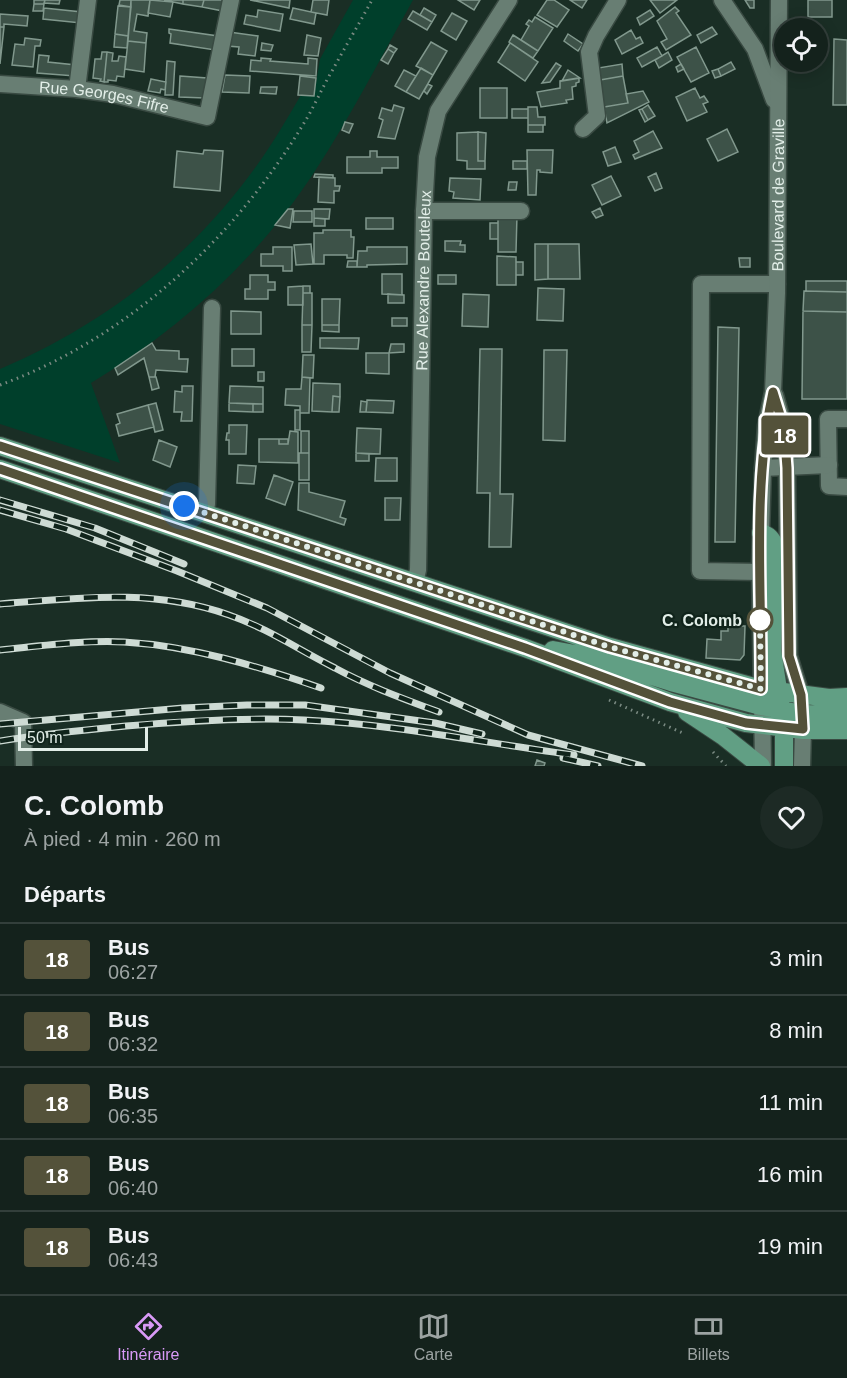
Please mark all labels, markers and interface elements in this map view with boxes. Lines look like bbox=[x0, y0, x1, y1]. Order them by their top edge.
map controls bbox=[774, 18, 828, 72]
button: locate bbox=[774, 18, 828, 72]
street label: Rue Georges Fifre bbox=[39, 78, 171, 116]
street label: Boulevard de Graville bbox=[769, 118, 787, 272]
street label: Rue Alexandre Bouteleux bbox=[413, 190, 434, 371]
line badge: 18 bbox=[758, 416, 812, 454]
text: 18 bbox=[773, 424, 797, 447]
your location bbox=[169, 491, 199, 521]
marker: C. Colomb bbox=[747, 607, 773, 633]
place label: C. Colomb bbox=[662, 612, 742, 629]
scale bar bbox=[18, 724, 148, 752]
text: 50 m bbox=[27, 729, 63, 746]
button: heart bbox=[760, 786, 823, 849]
text: C. Colomb bbox=[24, 790, 164, 821]
text: À pied · 4 min · 260 m bbox=[24, 828, 221, 850]
text: Départs bbox=[24, 882, 106, 907]
text: Bus bbox=[108, 935, 150, 960]
text: 3 min bbox=[769, 946, 823, 971]
text: 18 bbox=[45, 948, 69, 971]
text: 06:27 bbox=[108, 961, 158, 983]
text: Bus bbox=[108, 1007, 150, 1032]
text: 8 min bbox=[769, 1018, 823, 1043]
text: 18 bbox=[45, 1020, 69, 1043]
text: 06:32 bbox=[108, 1033, 158, 1055]
text: Bus bbox=[108, 1079, 150, 1104]
text: 11 min bbox=[759, 1090, 823, 1115]
text: 18 bbox=[45, 1092, 69, 1115]
text: 06:35 bbox=[108, 1105, 158, 1127]
text: Bus bbox=[108, 1151, 150, 1176]
text: 16 min bbox=[757, 1162, 823, 1187]
text: 18 bbox=[45, 1164, 69, 1187]
text: 06:40 bbox=[108, 1177, 158, 1199]
text: Bus bbox=[108, 1223, 150, 1248]
text: 19 min bbox=[757, 1234, 823, 1259]
text: 18 bbox=[45, 1236, 69, 1259]
text: 06:43 bbox=[108, 1249, 158, 1271]
tab: Itinéraire bbox=[117, 1310, 179, 1364]
tab: Carte bbox=[414, 1310, 453, 1364]
tab: Billets bbox=[687, 1310, 730, 1364]

